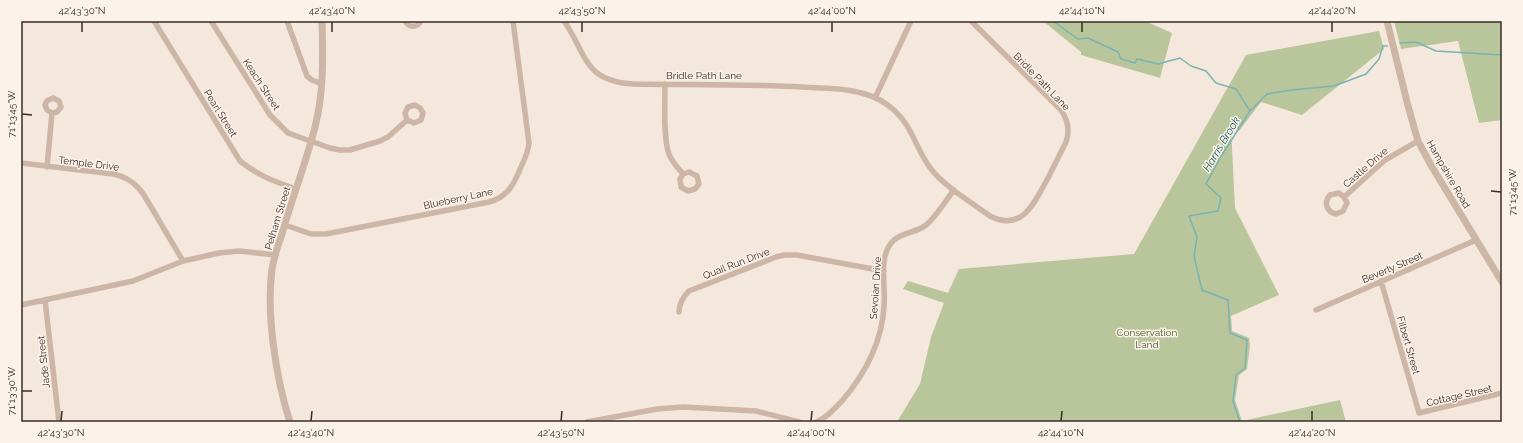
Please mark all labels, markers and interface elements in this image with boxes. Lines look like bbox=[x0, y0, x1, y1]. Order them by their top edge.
text: 42°43'30"N bbox=[58, 5, 106, 16]
text: 42°43'40"N bbox=[309, 5, 355, 16]
text: 42°43'50"N bbox=[558, 5, 606, 16]
text: 42°44'00"N bbox=[808, 5, 856, 16]
text: 42°44'10"N bbox=[1059, 5, 1105, 16]
text: 42°44'20"N bbox=[1308, 5, 1356, 16]
street label: Bridle Path Lane bbox=[1011, 50, 1072, 113]
street label: Keach Street bbox=[241, 57, 283, 113]
street label: Bridle Path Lane bbox=[666, 70, 742, 81]
street label: Pearl Street bbox=[202, 88, 240, 139]
text: 71°13'45"W bbox=[6, 90, 17, 138]
water label: Harris Brook bbox=[1200, 115, 1243, 174]
street label: Hampshire Road bbox=[1425, 138, 1473, 210]
street label: Castle Drive bbox=[1341, 145, 1390, 190]
street label: Temple Drive bbox=[58, 154, 120, 173]
text: 71°13'45"W bbox=[1507, 168, 1518, 216]
street label: Pelham Street bbox=[263, 185, 292, 251]
street label: Blueberry Lane bbox=[422, 186, 494, 211]
street label: Quail Run Drive bbox=[701, 246, 771, 281]
street label: Beverly Street bbox=[1360, 249, 1425, 285]
street label: Sevoian Drive bbox=[868, 256, 883, 320]
street label: Filbert Street bbox=[1395, 315, 1422, 376]
park label: Conservation Land bbox=[1117, 327, 1178, 350]
street label: Jade Street bbox=[35, 335, 52, 389]
text: 71°13'30"W bbox=[6, 366, 17, 415]
street label: Cottage Street bbox=[1425, 382, 1494, 408]
text: 42°43'30"N bbox=[37, 427, 85, 438]
text: 42°43'40"N bbox=[288, 427, 334, 438]
text: 42°43'50"N bbox=[537, 427, 585, 438]
text: 42°44'00"N bbox=[787, 427, 835, 438]
text: 42°44'10"N bbox=[1038, 427, 1084, 438]
text: 42°44'20"N bbox=[1288, 427, 1336, 438]

